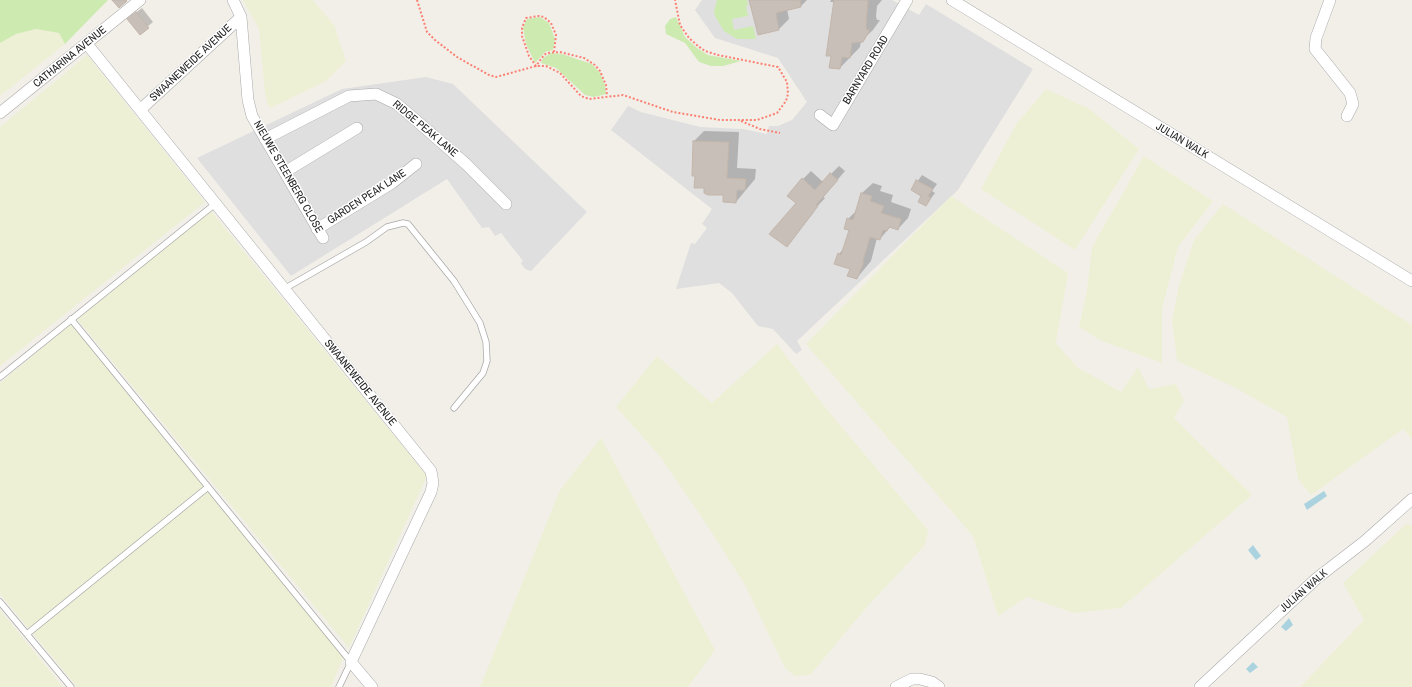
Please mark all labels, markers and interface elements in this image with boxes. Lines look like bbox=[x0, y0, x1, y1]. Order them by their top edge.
street label: SWAANEWEIDE AVENUE bbox=[147, 22, 235, 104]
street label: CATHARINA AVENUE bbox=[31, 23, 109, 91]
street label: BARNYARD ROAD bbox=[840, 33, 892, 107]
street label: RIDGE PEAK LANE bbox=[390, 98, 460, 160]
street label: NIEUWE STEENBERG CLOSE bbox=[250, 119, 326, 235]
street label: JULIAN WALK bbox=[1153, 120, 1211, 162]
street label: GARDEN PEAK LANE bbox=[325, 167, 409, 227]
street label: SWAANEWEIDE AVENUE bbox=[321, 337, 399, 429]
street label: JULIAN WALK bbox=[1277, 567, 1331, 615]

